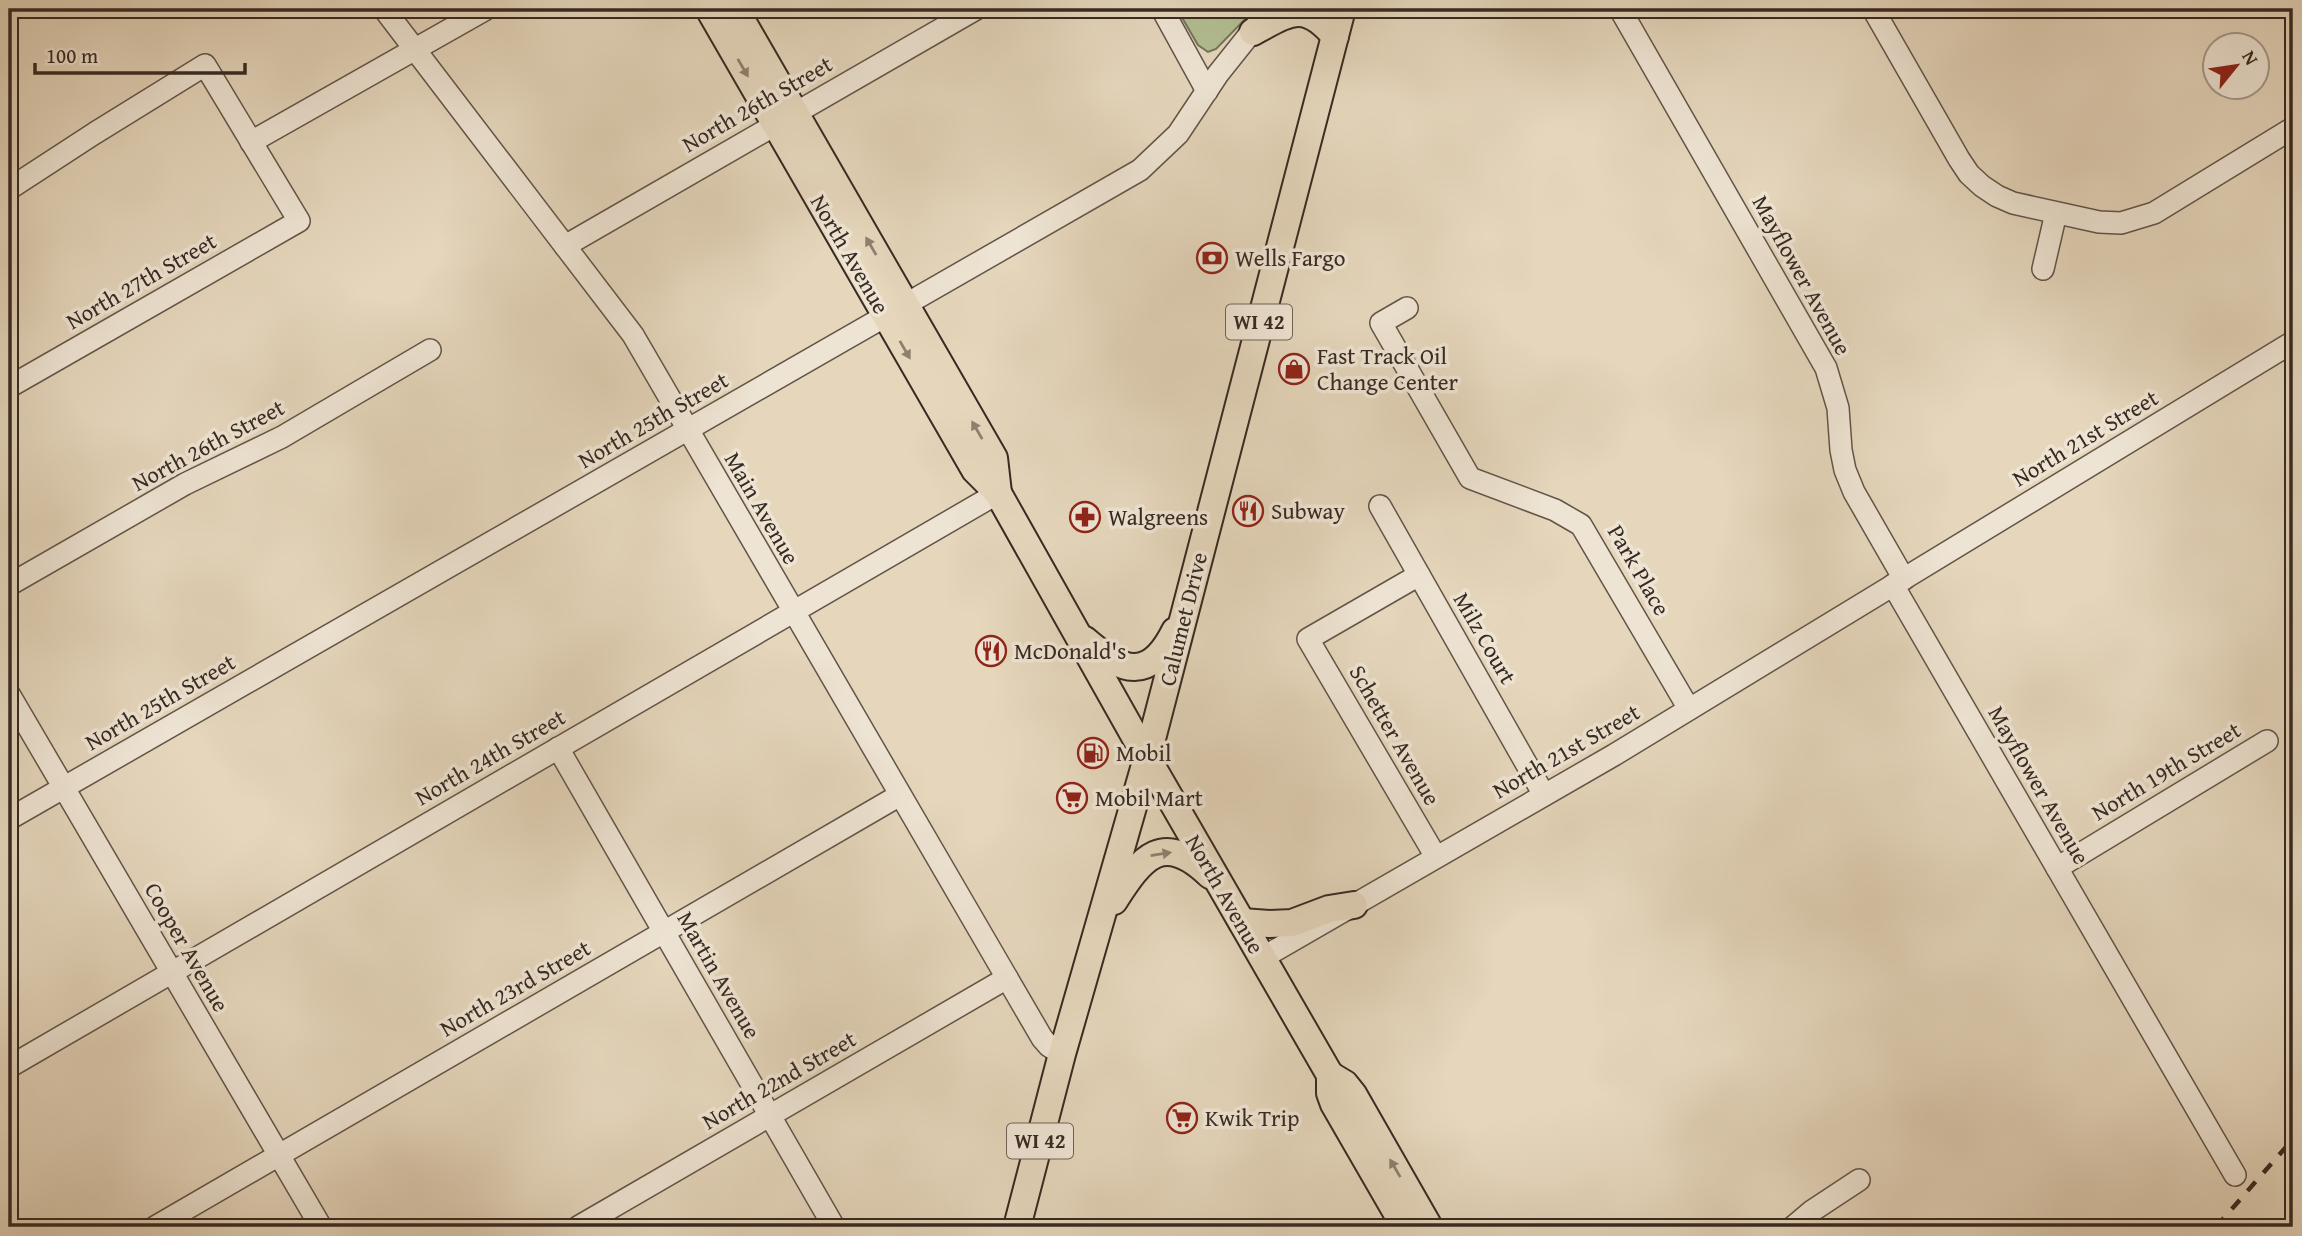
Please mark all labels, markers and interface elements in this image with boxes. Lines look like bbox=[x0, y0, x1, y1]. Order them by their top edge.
scale bar bbox=[35, 32, 245, 76]
north arrow bbox=[2200, 32, 2270, 102]
text: 100 m bbox=[46, 40, 98, 71]
text: N bbox=[2235, 45, 2266, 70]
street label: North 26th Street bbox=[675, 47, 838, 160]
one-way arrow bbox=[737, 58, 749, 78]
street label: North Avenue bbox=[803, 188, 898, 320]
street label: Mayflower Avenue bbox=[1745, 189, 1860, 361]
street label: North 27th Street bbox=[59, 224, 222, 337]
one-way arrow bbox=[865, 236, 877, 255]
bank icon: Wells Fargo bbox=[1195, 241, 1229, 275]
place label: Wells Fargo bbox=[1235, 241, 1345, 274]
road number: WI 42 bbox=[1226, 304, 1292, 340]
place label: Fast Track Oil Change Center bbox=[1317, 339, 1459, 398]
one-way arrow bbox=[899, 341, 911, 360]
shop icon: Fast Track Oil Change Center bbox=[1277, 352, 1311, 386]
street label: North 25th Street bbox=[571, 363, 734, 476]
street label: North 21st Street bbox=[2006, 381, 2164, 494]
street label: North 26th Street bbox=[125, 390, 290, 499]
one-way arrow bbox=[971, 420, 983, 439]
street label: Main Avenue bbox=[717, 445, 808, 570]
restaurant icon: Subway bbox=[1231, 494, 1265, 528]
place label: Subway bbox=[1271, 494, 1345, 527]
pharmacy icon: Walgreens bbox=[1068, 500, 1102, 534]
place label: Walgreens bbox=[1108, 500, 1208, 533]
street label: Park Place bbox=[1600, 518, 1679, 621]
street label: Calumet Drive bbox=[1150, 549, 1215, 689]
street label: Milz Court bbox=[1446, 586, 1525, 690]
restaurant icon: McDonald's bbox=[974, 634, 1008, 668]
place label: McDonald's bbox=[1014, 634, 1126, 667]
street label: North 25th Street bbox=[78, 645, 241, 758]
street label: Schetter Avenue bbox=[1342, 658, 1449, 811]
street label: North 21st Street bbox=[1486, 695, 1645, 806]
street label: Mayflower Avenue bbox=[1981, 699, 2098, 870]
street label: North 24th Street bbox=[408, 700, 571, 813]
street label: North 19th Street bbox=[2085, 713, 2247, 828]
fuel station icon: Mobil bbox=[1076, 736, 1110, 770]
place label: Mobil bbox=[1116, 736, 1171, 769]
supermarket icon: Mobil Mart bbox=[1055, 781, 1089, 815]
place label: Mobil Mart bbox=[1095, 781, 1203, 814]
street label: North Avenue bbox=[1178, 828, 1273, 960]
one-way arrow bbox=[1150, 848, 1172, 859]
street label: Cooper Avenue bbox=[137, 876, 238, 1018]
street label: Martin Avenue bbox=[670, 905, 769, 1045]
street label: North 23rd Street bbox=[433, 931, 596, 1044]
street label: North 22nd Street bbox=[696, 1022, 862, 1137]
supermarket icon: Kwik Trip bbox=[1165, 1101, 1199, 1135]
place label: Kwik Trip bbox=[1205, 1101, 1299, 1134]
road number: WI 42 bbox=[1007, 1124, 1073, 1158]
one-way arrow bbox=[1389, 1158, 1401, 1178]

